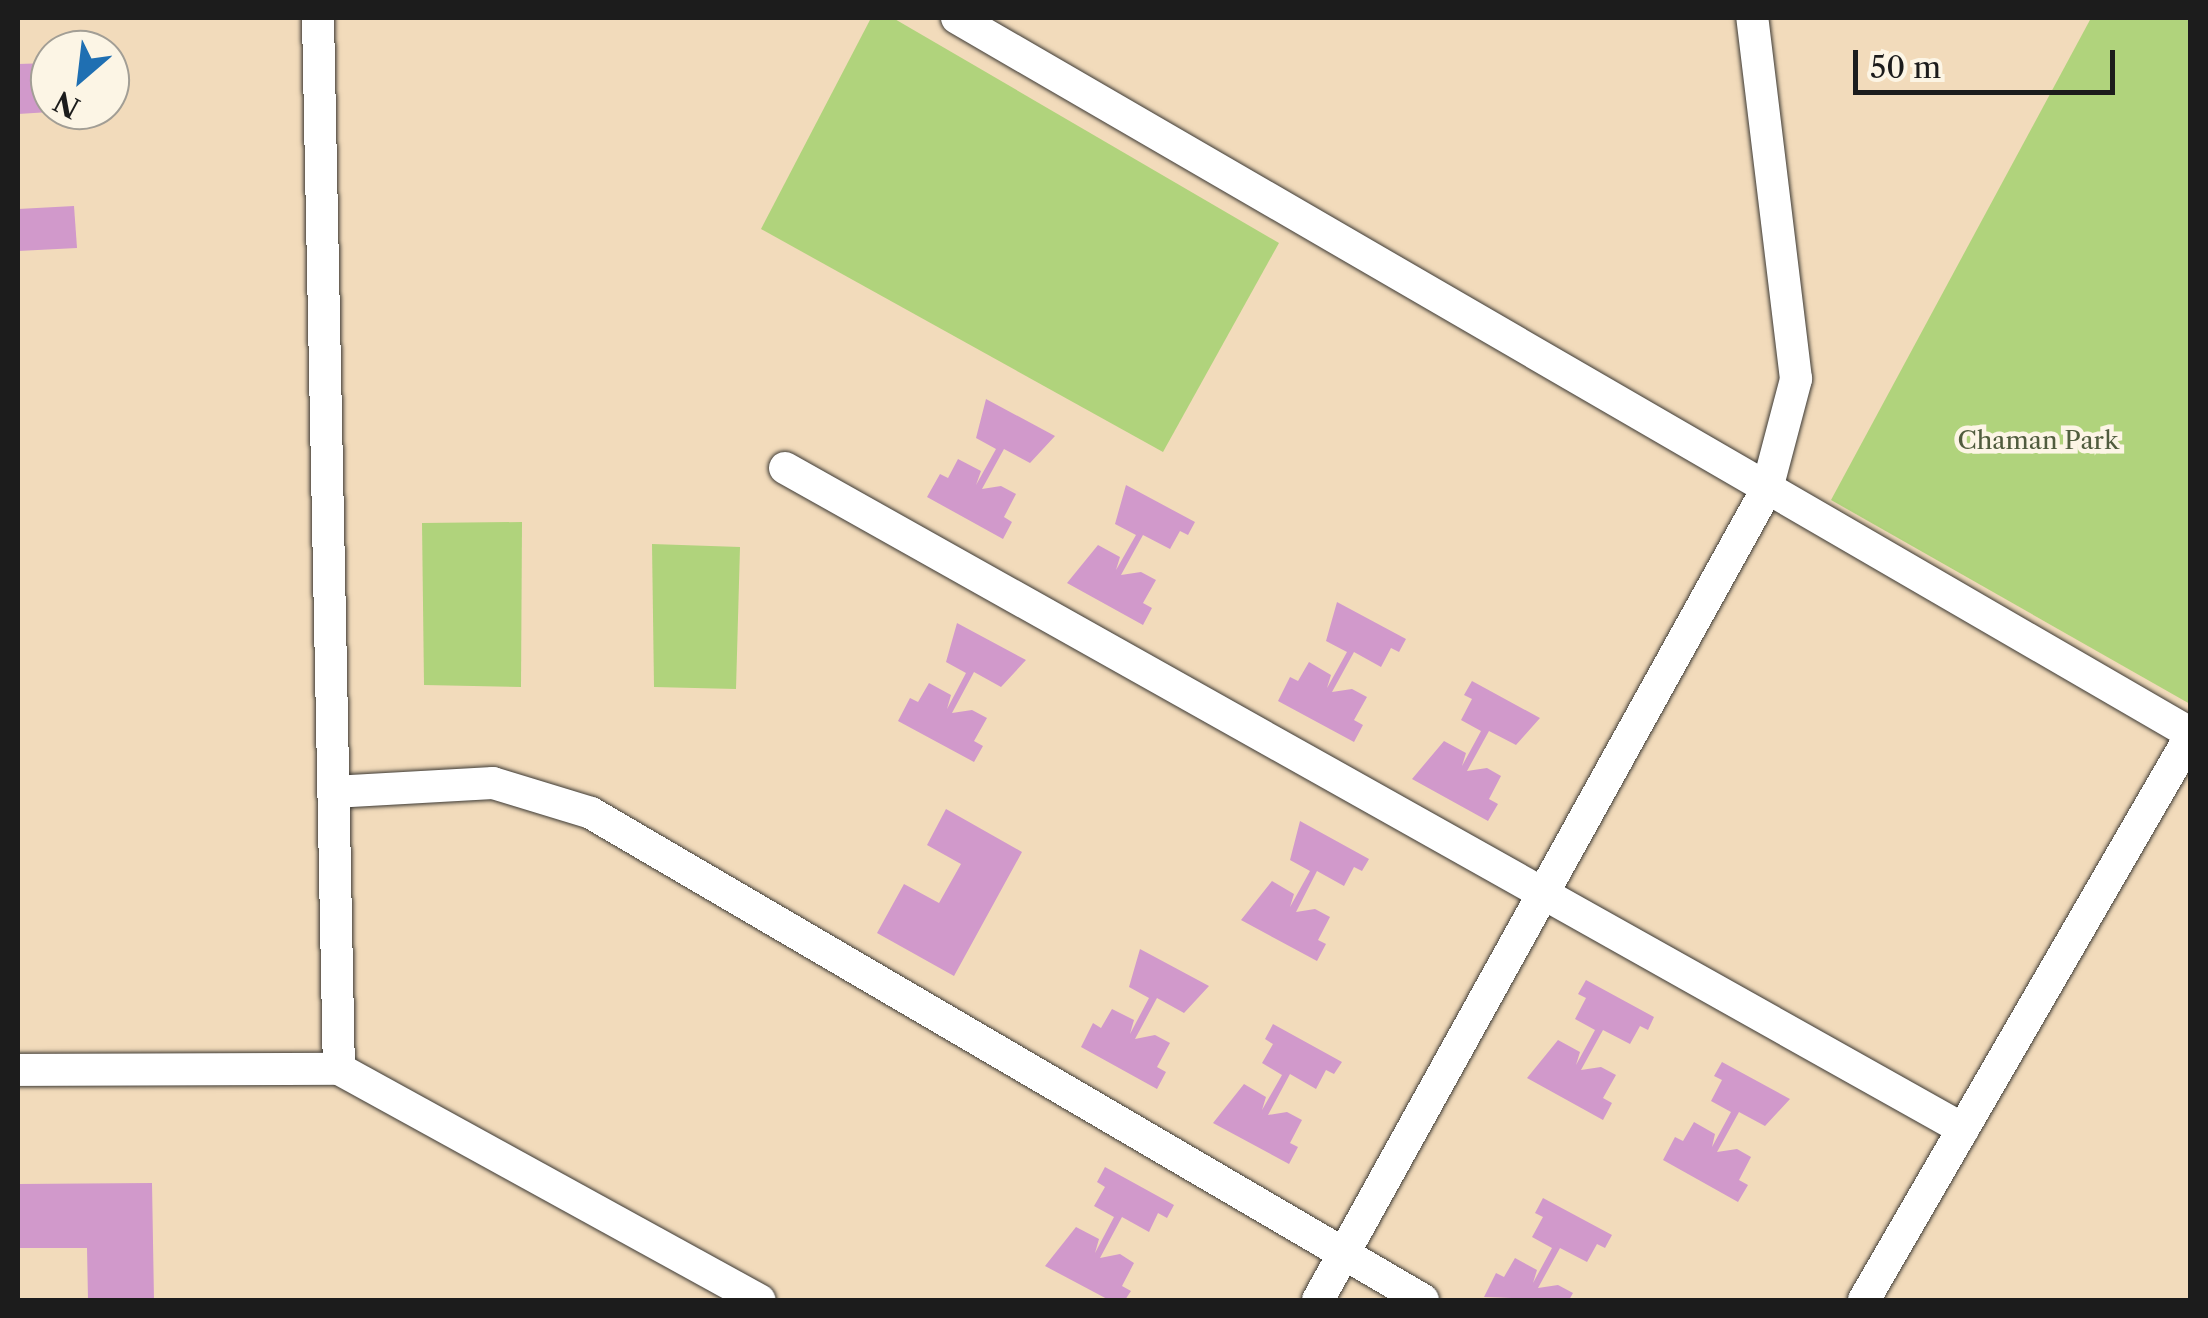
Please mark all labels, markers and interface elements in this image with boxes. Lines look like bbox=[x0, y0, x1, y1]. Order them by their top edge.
north arrow bbox=[30, 30, 130, 130]
scale bar bbox=[1858, 30, 2120, 92]
text: 50 m bbox=[1870, 49, 1941, 86]
text: N bbox=[48, 84, 86, 125]
park label: Chaman Park bbox=[1957, 426, 2119, 456]

